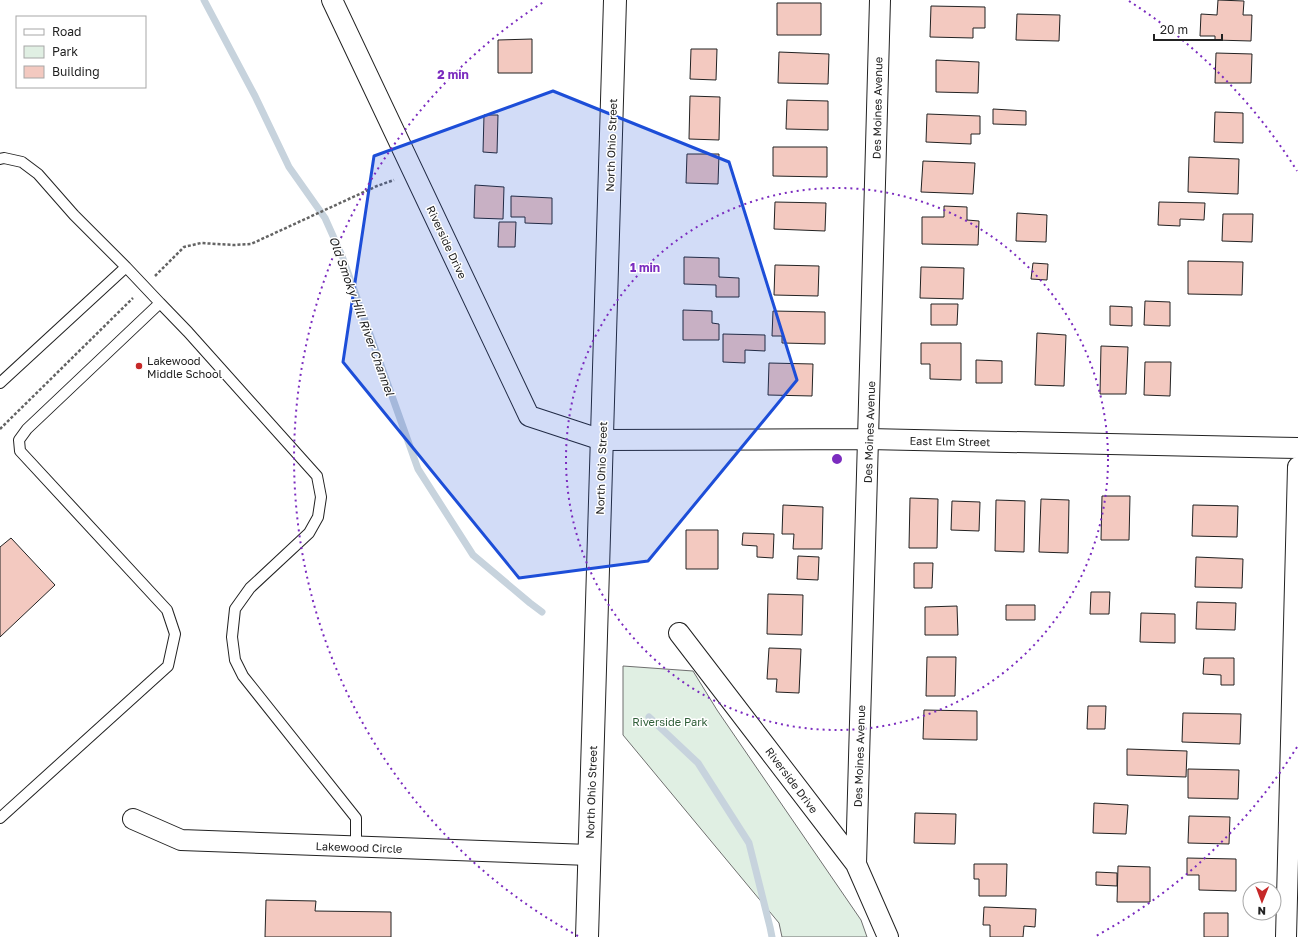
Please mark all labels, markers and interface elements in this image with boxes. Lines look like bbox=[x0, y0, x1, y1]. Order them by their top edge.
legend bbox=[16, 16, 146, 88]
scale bar bbox=[1154, 16, 1222, 42]
text: 20 m bbox=[1160, 22, 1188, 37]
text: Road bbox=[52, 24, 81, 39]
text: Park bbox=[52, 44, 78, 59]
street label: Des Moines Avenue bbox=[870, 57, 884, 159]
text: Building bbox=[52, 64, 100, 79]
text: 2 min bbox=[437, 67, 469, 82]
street label: North Ohio Street bbox=[603, 98, 619, 192]
street label: Riverside Drive bbox=[424, 203, 470, 281]
water label: Old Smoky Hill River Channel bbox=[326, 234, 398, 399]
text: 1 min bbox=[630, 260, 660, 275]
place label: Lakewood Middle School bbox=[147, 354, 222, 380]
marker: Lakewood Middle School bbox=[134, 361, 144, 371]
street label: Des Moines Avenue bbox=[861, 381, 877, 483]
street label: North Ohio Street bbox=[593, 421, 609, 515]
street label: East Elm Street bbox=[909, 434, 991, 448]
centre of rings bbox=[830, 452, 844, 466]
street label: Des Moines Avenue bbox=[851, 705, 867, 807]
park label: Riverside Park bbox=[632, 715, 708, 728]
street label: North Ohio Street bbox=[583, 745, 599, 839]
street label: Riverside Drive bbox=[763, 745, 821, 815]
street label: Lakewood Circle bbox=[315, 839, 403, 855]
north arrow bbox=[1242, 881, 1282, 921]
text: N bbox=[1258, 905, 1266, 918]

